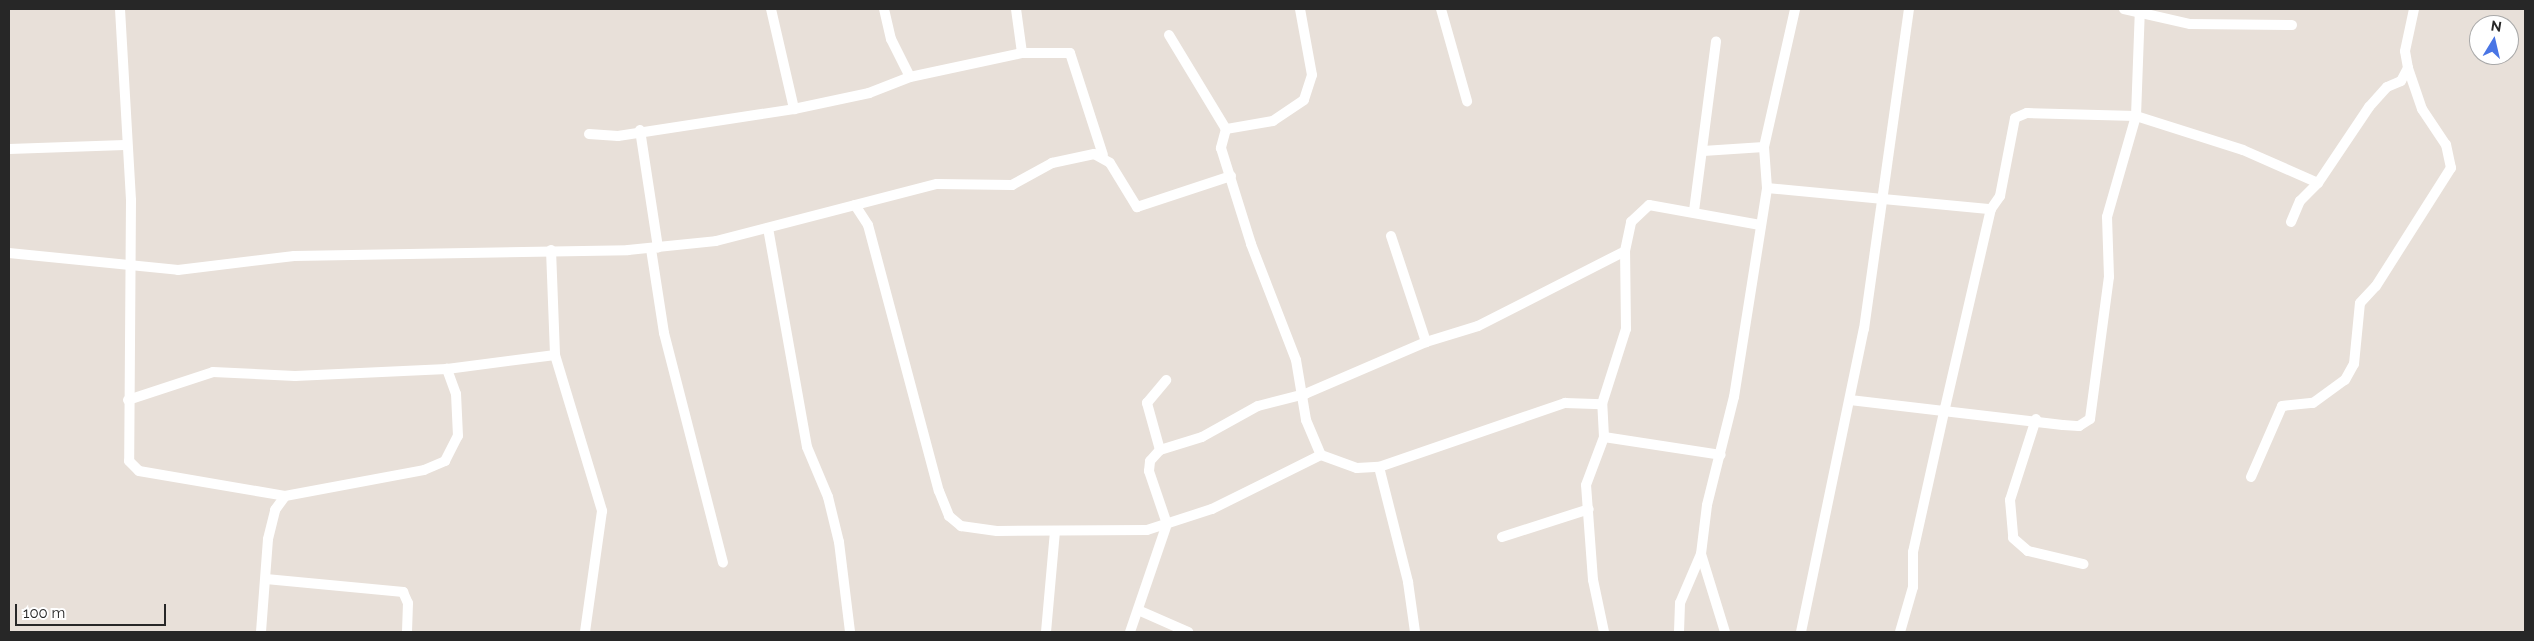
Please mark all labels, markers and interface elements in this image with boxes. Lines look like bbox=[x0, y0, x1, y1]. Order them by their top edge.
north arrow bbox=[2469, 15, 2519, 65]
text: N bbox=[2490, 17, 2503, 35]
scale bar bbox=[18, 594, 169, 626]
text: 100 m bbox=[23, 604, 65, 622]

